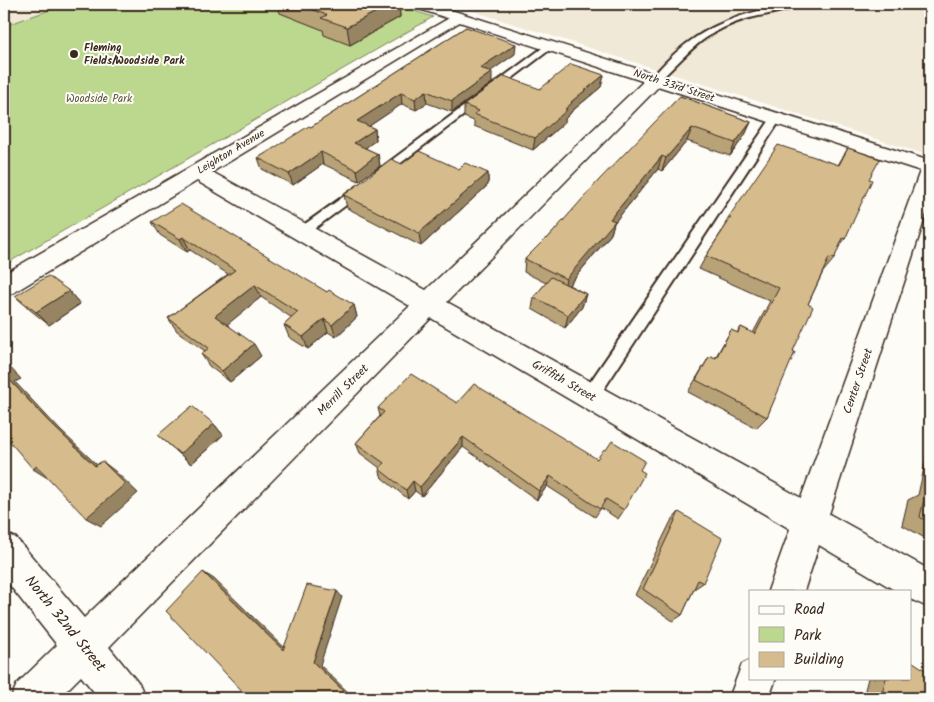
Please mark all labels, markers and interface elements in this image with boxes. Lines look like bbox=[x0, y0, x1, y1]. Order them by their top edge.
place label: Fleming Fields/Woodside Park bbox=[84, 39, 185, 70]
marker: Fleming Fields/Woodside Park bbox=[68, 48, 80, 60]
street label: North 33rd Street bbox=[631, 64, 718, 108]
park label: Woodside Park bbox=[66, 90, 133, 108]
street label: Leighton Avenue bbox=[194, 125, 269, 179]
street label: Center Street bbox=[838, 345, 878, 416]
street label: Griffith Street bbox=[528, 355, 600, 407]
street label: Merrill Street bbox=[313, 359, 374, 420]
street label: North 32nd Street bbox=[18, 570, 112, 678]
legend bbox=[749, 590, 912, 680]
text: Road bbox=[794, 598, 825, 622]
text: Park bbox=[794, 624, 822, 648]
text: Building bbox=[794, 648, 844, 672]

